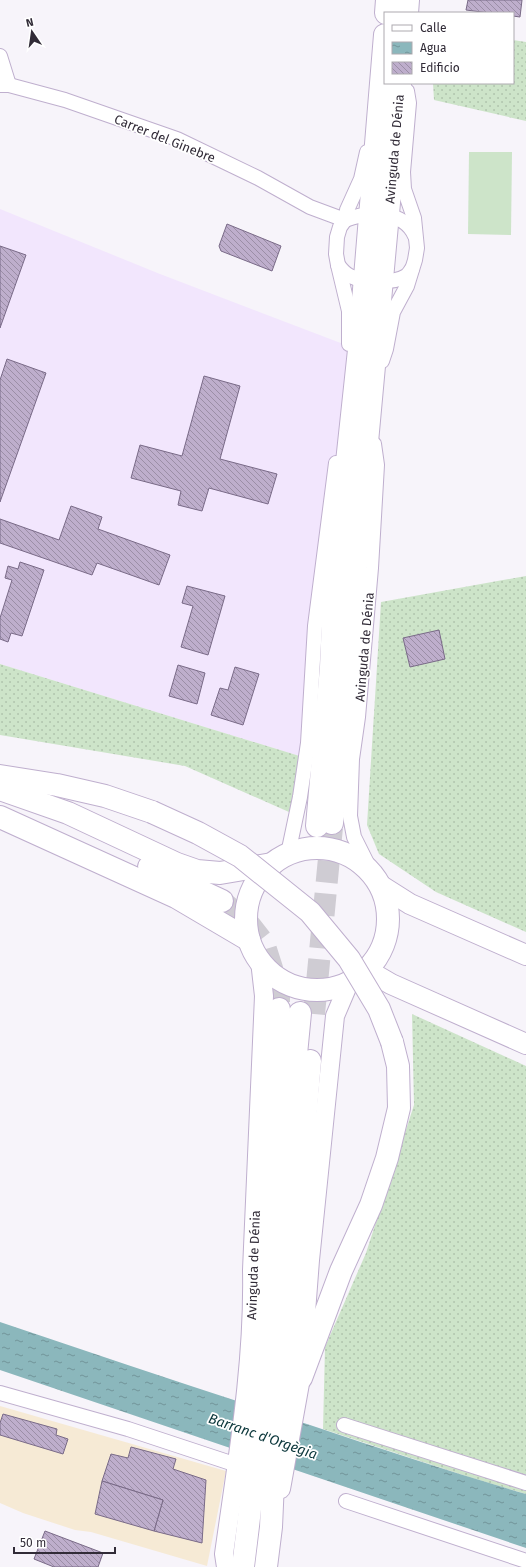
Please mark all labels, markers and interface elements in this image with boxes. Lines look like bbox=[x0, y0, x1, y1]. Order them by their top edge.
north arrow bbox=[12, 12, 52, 52]
legend bbox=[384, 12, 514, 84]
text: N bbox=[25, 16, 35, 30]
text: Calle bbox=[420, 21, 447, 35]
text: Agua bbox=[420, 41, 447, 55]
text: Edificio bbox=[420, 61, 460, 75]
street label: Avinguda de Dénia bbox=[382, 94, 407, 204]
street label: Carrer del Ginebre bbox=[112, 111, 217, 166]
street label: Avinguda de Dénia bbox=[352, 592, 377, 702]
street label: Avinguda de Dénia bbox=[244, 1210, 263, 1320]
water label: Barranc d'Orgègia bbox=[206, 1410, 320, 1463]
scale bar bbox=[14, 1529, 115, 1555]
text: 50 m bbox=[20, 1536, 46, 1550]

